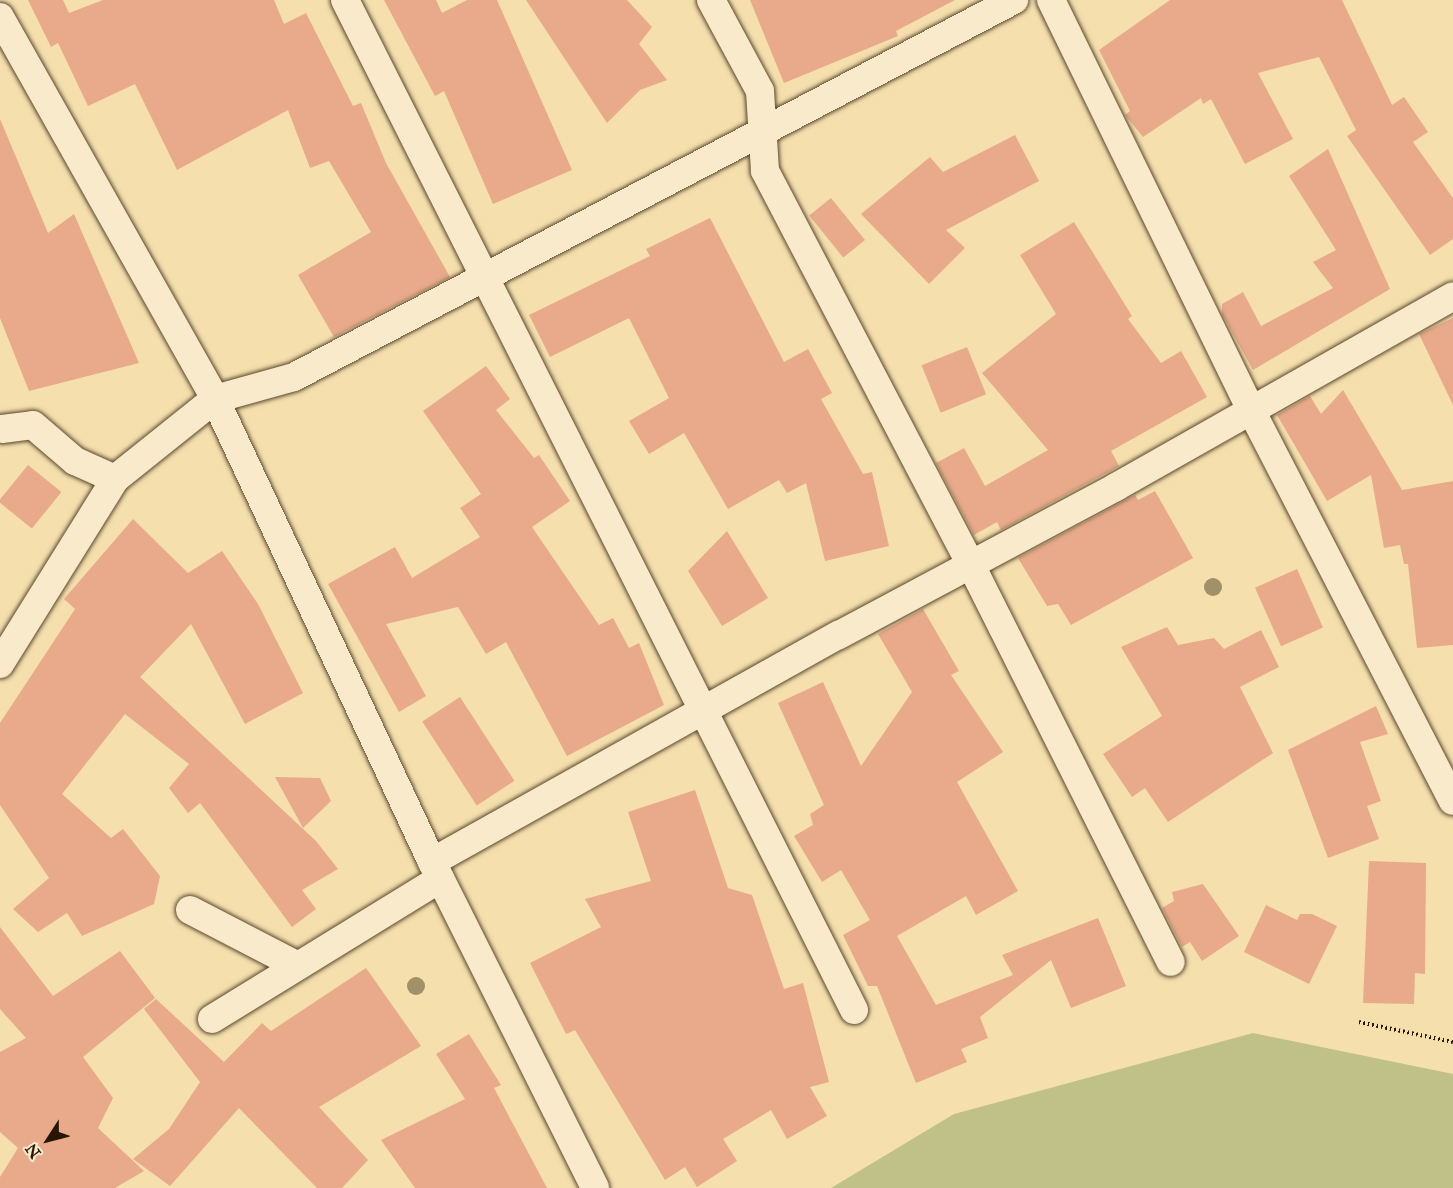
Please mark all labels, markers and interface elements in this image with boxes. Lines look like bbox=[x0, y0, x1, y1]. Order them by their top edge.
north arrow bbox=[18, 1110, 78, 1170]
text: N bbox=[21, 1140, 45, 1162]

